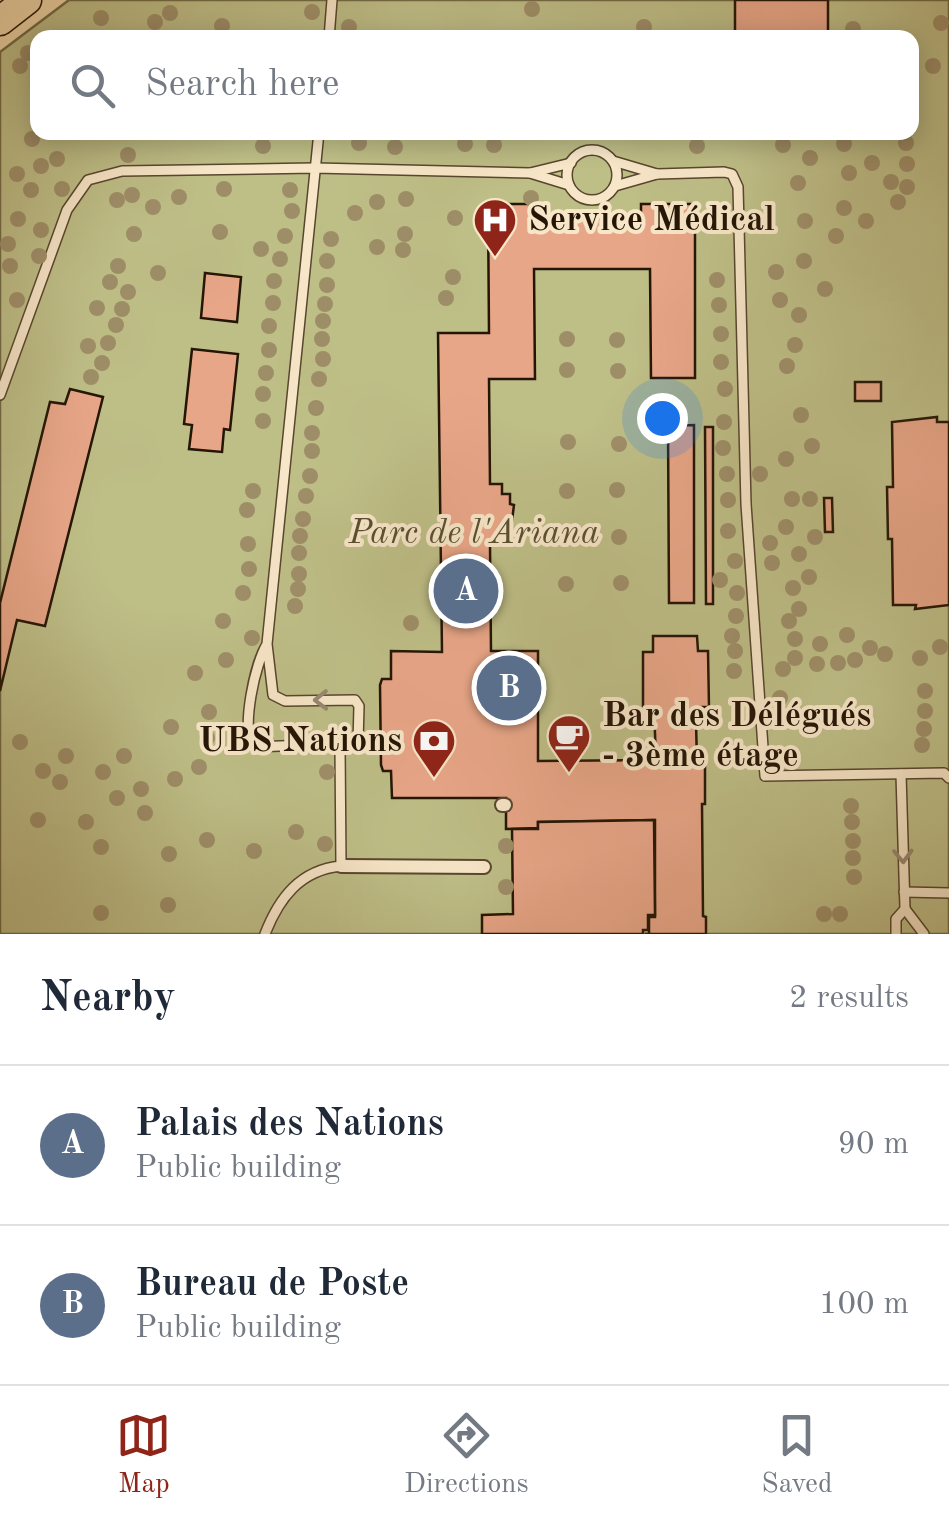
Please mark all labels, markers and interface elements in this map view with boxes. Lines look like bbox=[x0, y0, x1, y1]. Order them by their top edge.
search box bbox=[30, 30, 919, 140]
icon: search bbox=[65, 58, 120, 113]
text: Search here bbox=[145, 66, 340, 104]
hospital icon: Service Médical bbox=[472, 197, 518, 258]
place label: Service Médical bbox=[528, 203, 775, 238]
your location bbox=[637, 393, 688, 444]
park label: Parc de l'Ariana bbox=[348, 516, 599, 551]
pin: A bbox=[434, 554, 498, 628]
pin: B bbox=[476, 650, 542, 726]
one-way arrow bbox=[313, 689, 328, 711]
place label: Bar des Délégués - 3ème étage bbox=[602, 699, 871, 774]
cafe icon: Bar des Délégués - 3ème étage bbox=[546, 713, 592, 774]
bank icon: UBS Nations bbox=[411, 718, 457, 779]
place label: UBS Nations bbox=[198, 724, 402, 759]
one-way arrow bbox=[893, 848, 914, 864]
text: Nearby bbox=[40, 978, 176, 1020]
text: 2 results bbox=[789, 983, 909, 1015]
text: Palais des Nations bbox=[135, 1106, 444, 1144]
text: A bbox=[60, 1129, 85, 1161]
text: 90 m bbox=[838, 1129, 909, 1161]
text: Public building bbox=[135, 1153, 341, 1185]
text: Bureau de Poste bbox=[135, 1266, 409, 1304]
text: B bbox=[61, 1289, 84, 1321]
text: 100 m bbox=[819, 1289, 909, 1321]
text: Public building bbox=[135, 1313, 341, 1345]
tab: Map bbox=[116, 1408, 171, 1503]
tab: Directions bbox=[404, 1408, 529, 1503]
tab: Saved bbox=[761, 1408, 833, 1503]

